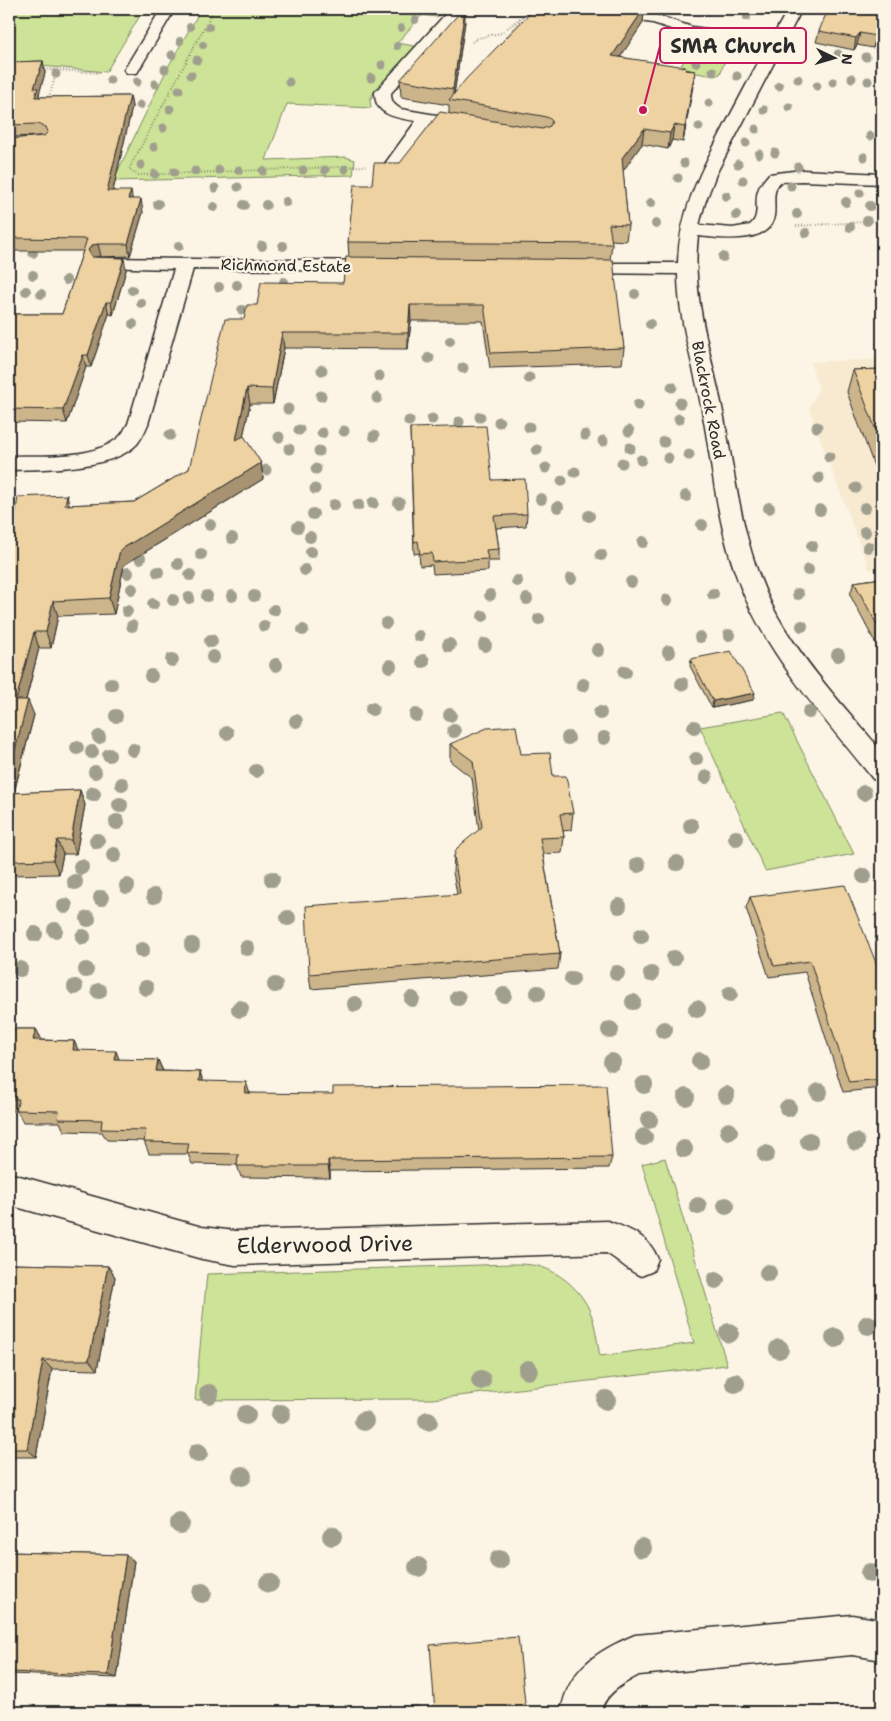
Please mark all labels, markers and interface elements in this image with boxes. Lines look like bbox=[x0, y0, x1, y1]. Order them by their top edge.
callout: SMA Church bbox=[660, 28, 806, 63]
north arrow bbox=[808, 32, 858, 82]
text: SMA Church bbox=[670, 33, 796, 59]
text: N bbox=[838, 53, 856, 65]
street label: Richmond Estate bbox=[220, 254, 352, 277]
street label: Blackrock Road bbox=[687, 339, 730, 461]
street label: Elderwood Drive bbox=[236, 1228, 414, 1261]

